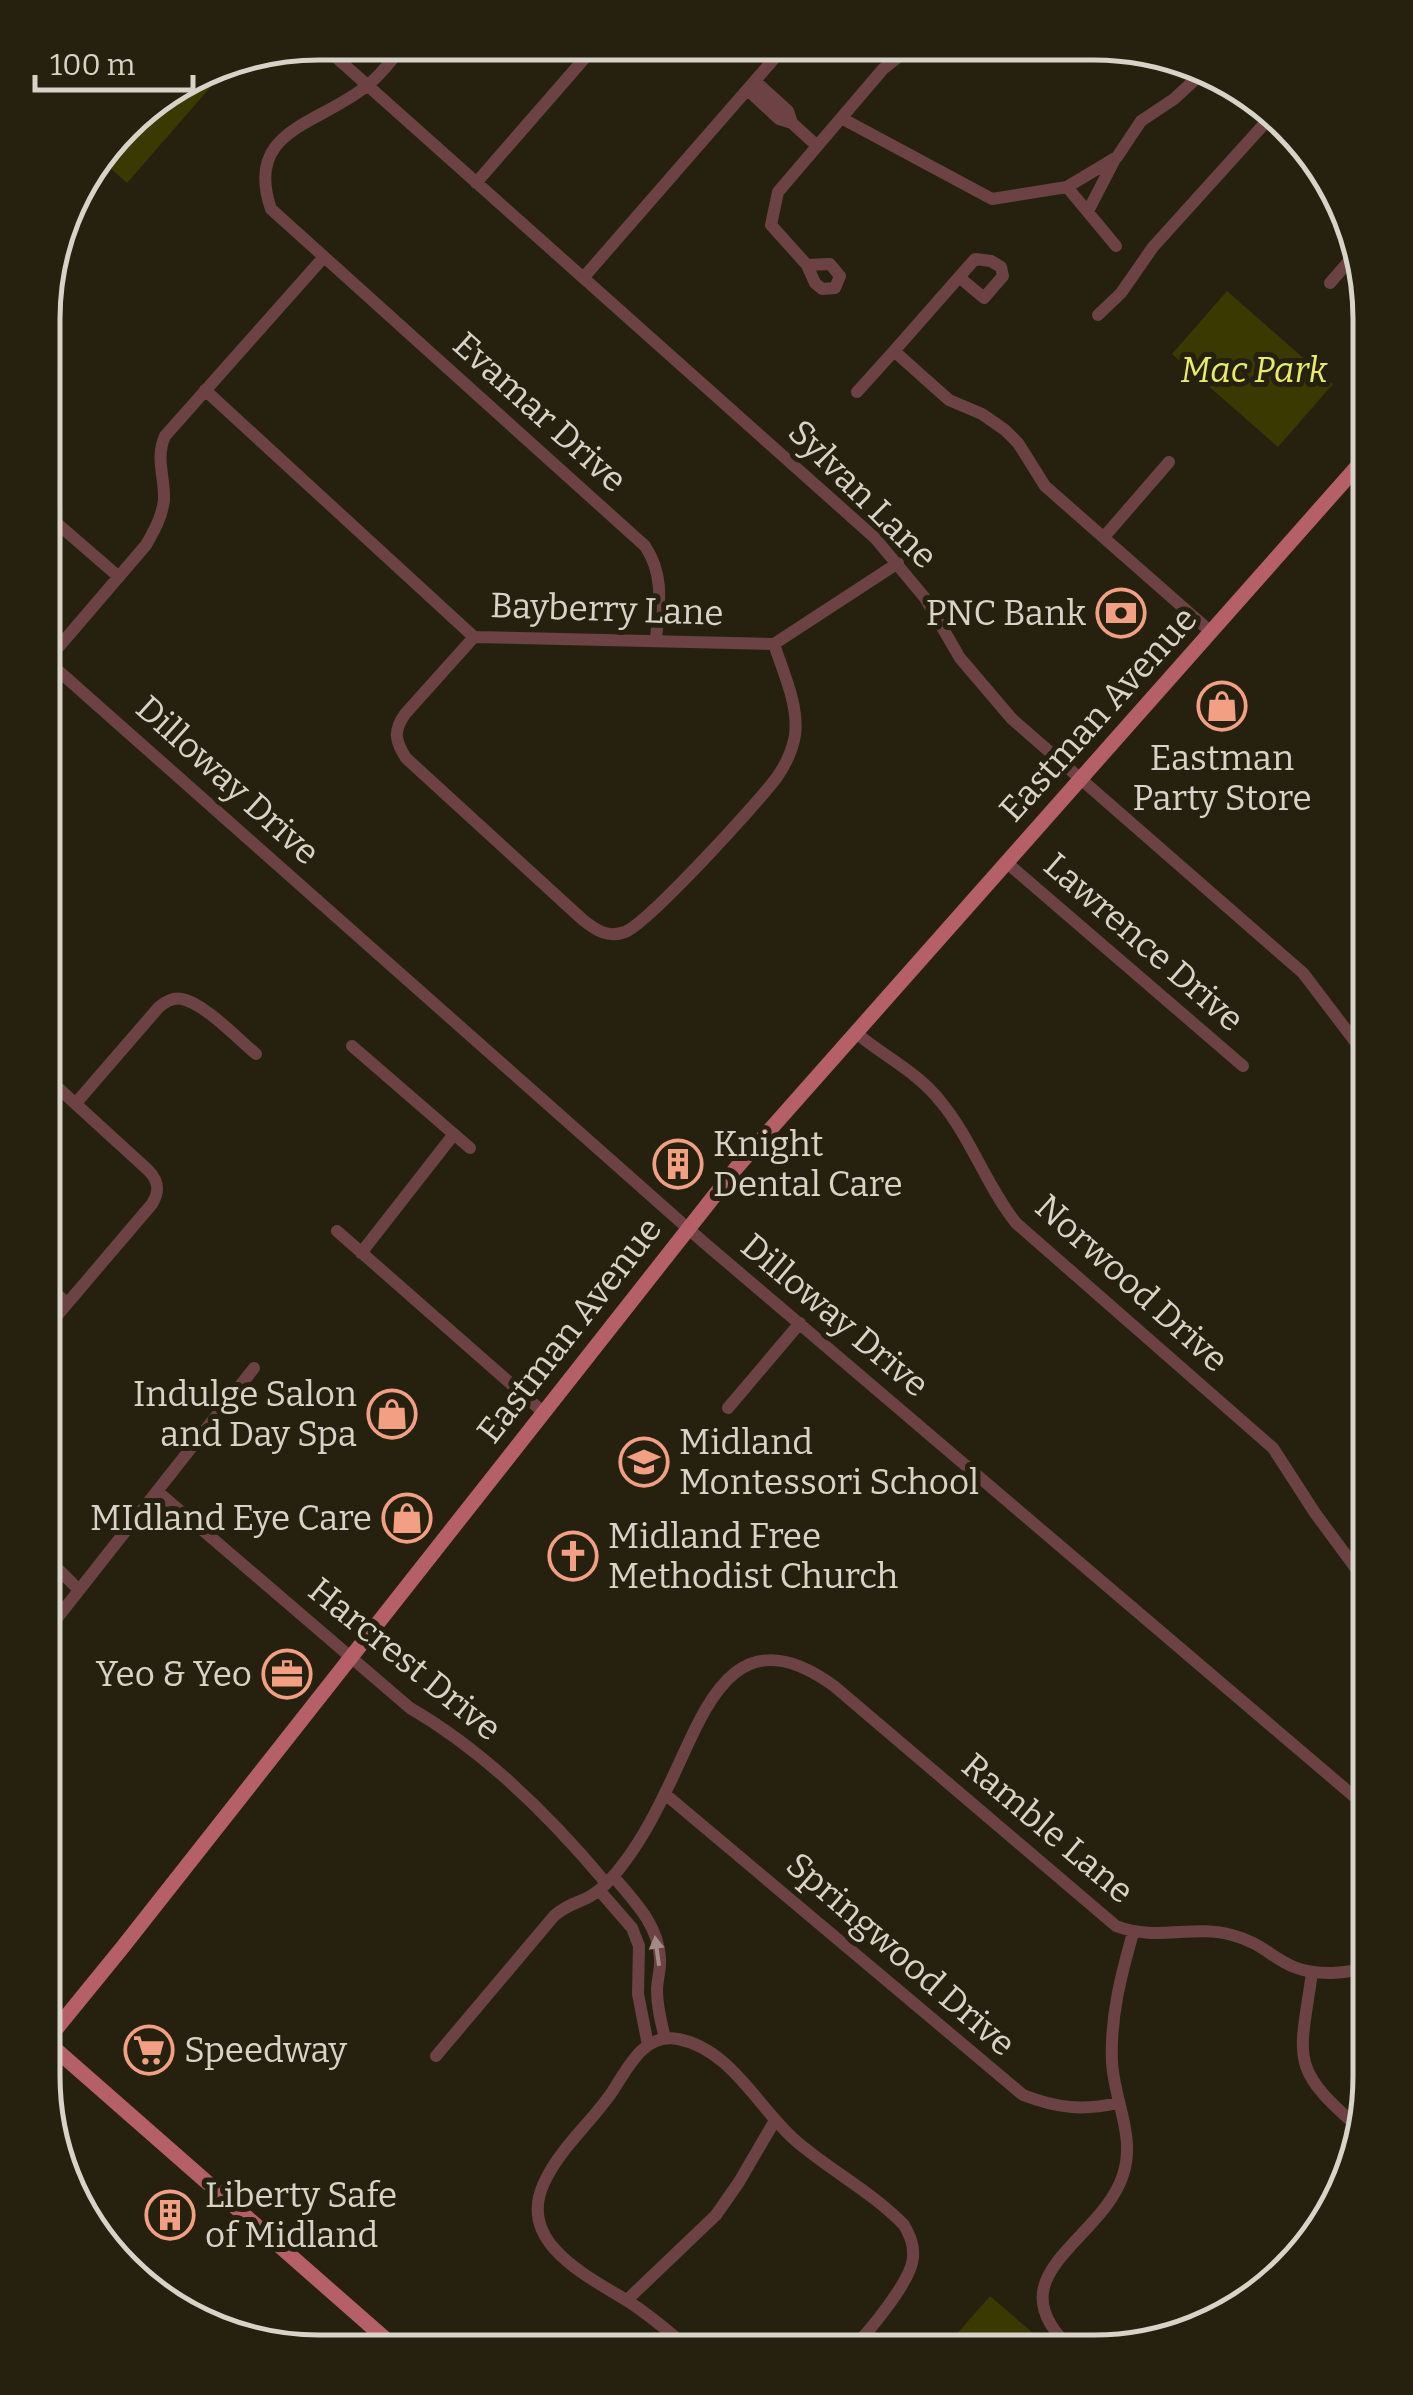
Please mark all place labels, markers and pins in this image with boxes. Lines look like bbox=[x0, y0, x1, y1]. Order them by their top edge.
bank icon: PNC Bank bbox=[1095, 587, 1147, 639]
place label: PNC Bank bbox=[926, 592, 1086, 634]
shop icon: Eastman Party Store bbox=[1196, 680, 1248, 732]
place label: Eastman Party Store bbox=[1132, 737, 1312, 819]
place label: Knight Dental Care bbox=[713, 1123, 903, 1205]
building icon: Knight Dental Care bbox=[652, 1138, 704, 1190]
place label: Indulge Salon and Day Spa bbox=[133, 1373, 357, 1455]
shop icon: Indulge Salon and Day Spa bbox=[366, 1388, 418, 1440]
place label: Midland Montessori School bbox=[679, 1421, 979, 1503]
school or university icon: Midland Montessori School bbox=[618, 1436, 670, 1488]
shop icon: MIdland Eye Care bbox=[381, 1492, 433, 1544]
place label: MIdland Eye Care bbox=[90, 1497, 372, 1539]
place label: Midland Free Methodist Church bbox=[608, 1515, 899, 1597]
church icon: Midland Free Methodist Church bbox=[547, 1530, 599, 1582]
office icon: Yeo & Yeo bbox=[261, 1648, 313, 1700]
place label: Yeo & Yeo bbox=[96, 1653, 252, 1695]
supermarket icon: Speedway bbox=[123, 2024, 175, 2076]
place label: Speedway bbox=[184, 2029, 348, 2071]
place label: Liberty Safe of Midland bbox=[205, 2174, 397, 2256]
building icon: Liberty Safe of Midland bbox=[144, 2189, 196, 2241]

